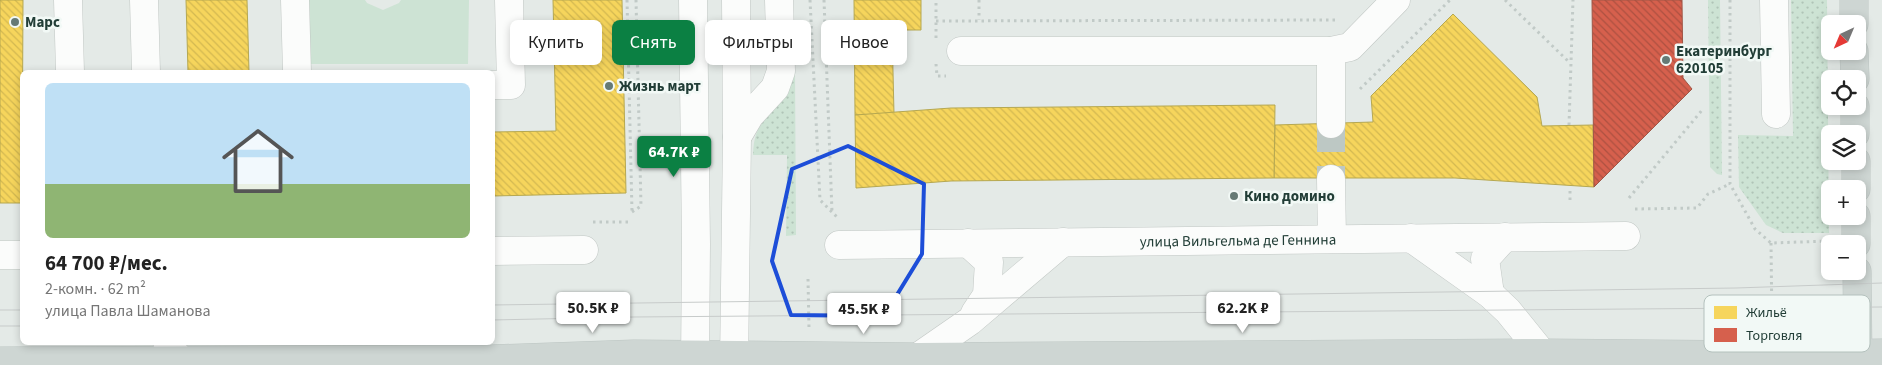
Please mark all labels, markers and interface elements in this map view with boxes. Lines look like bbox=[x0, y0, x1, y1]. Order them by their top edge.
place label: Марс bbox=[25, 12, 60, 33]
north arrow bbox=[1821, 15, 1866, 60]
map controls bbox=[1821, 15, 1866, 280]
marker: Марс bbox=[9, 16, 21, 28]
chip: Купить bbox=[510, 20, 602, 65]
chip: Снять bbox=[612, 20, 695, 65]
chip: Фильтры bbox=[705, 20, 811, 65]
chip: Новое bbox=[821, 20, 907, 65]
place label: Екатеринбург 620105 bbox=[1676, 41, 1772, 79]
marker: Екатеринбург 620105 bbox=[1660, 54, 1672, 66]
button: locate bbox=[1821, 70, 1866, 115]
place label: Жизнь март bbox=[619, 76, 701, 97]
marker: Жизнь март bbox=[603, 80, 615, 92]
icon: home bbox=[213, 116, 303, 206]
button: layers bbox=[1821, 125, 1866, 170]
pin: 64.7K ₽ bbox=[628, 136, 720, 178]
text: 64.7K ₽ bbox=[648, 141, 700, 163]
button: + bbox=[1821, 180, 1866, 225]
place label: Кино домино bbox=[1244, 186, 1335, 207]
marker: Кино домино bbox=[1228, 190, 1240, 202]
street label: улица Вильгельма де Геннина bbox=[1140, 229, 1336, 253]
button: − bbox=[1821, 235, 1866, 280]
text: 64 700 ₽/мес. bbox=[45, 248, 168, 278]
text: 2-комн. · 62 m² bbox=[45, 278, 146, 300]
pin: 50.5K ₽ bbox=[547, 292, 639, 334]
pin: 45.5K ₽ bbox=[818, 292, 910, 335]
pin: 62.2K ₽ bbox=[1197, 292, 1289, 334]
legend bbox=[1704, 295, 1870, 352]
text: 50.5K ₽ bbox=[567, 297, 619, 319]
text: 62.2K ₽ bbox=[1217, 297, 1269, 319]
text: 45.5K ₽ bbox=[838, 298, 890, 320]
text: улица Павла Шаманова bbox=[45, 300, 211, 322]
text: Жильё bbox=[1746, 303, 1787, 323]
text: Торговля bbox=[1746, 326, 1802, 346]

